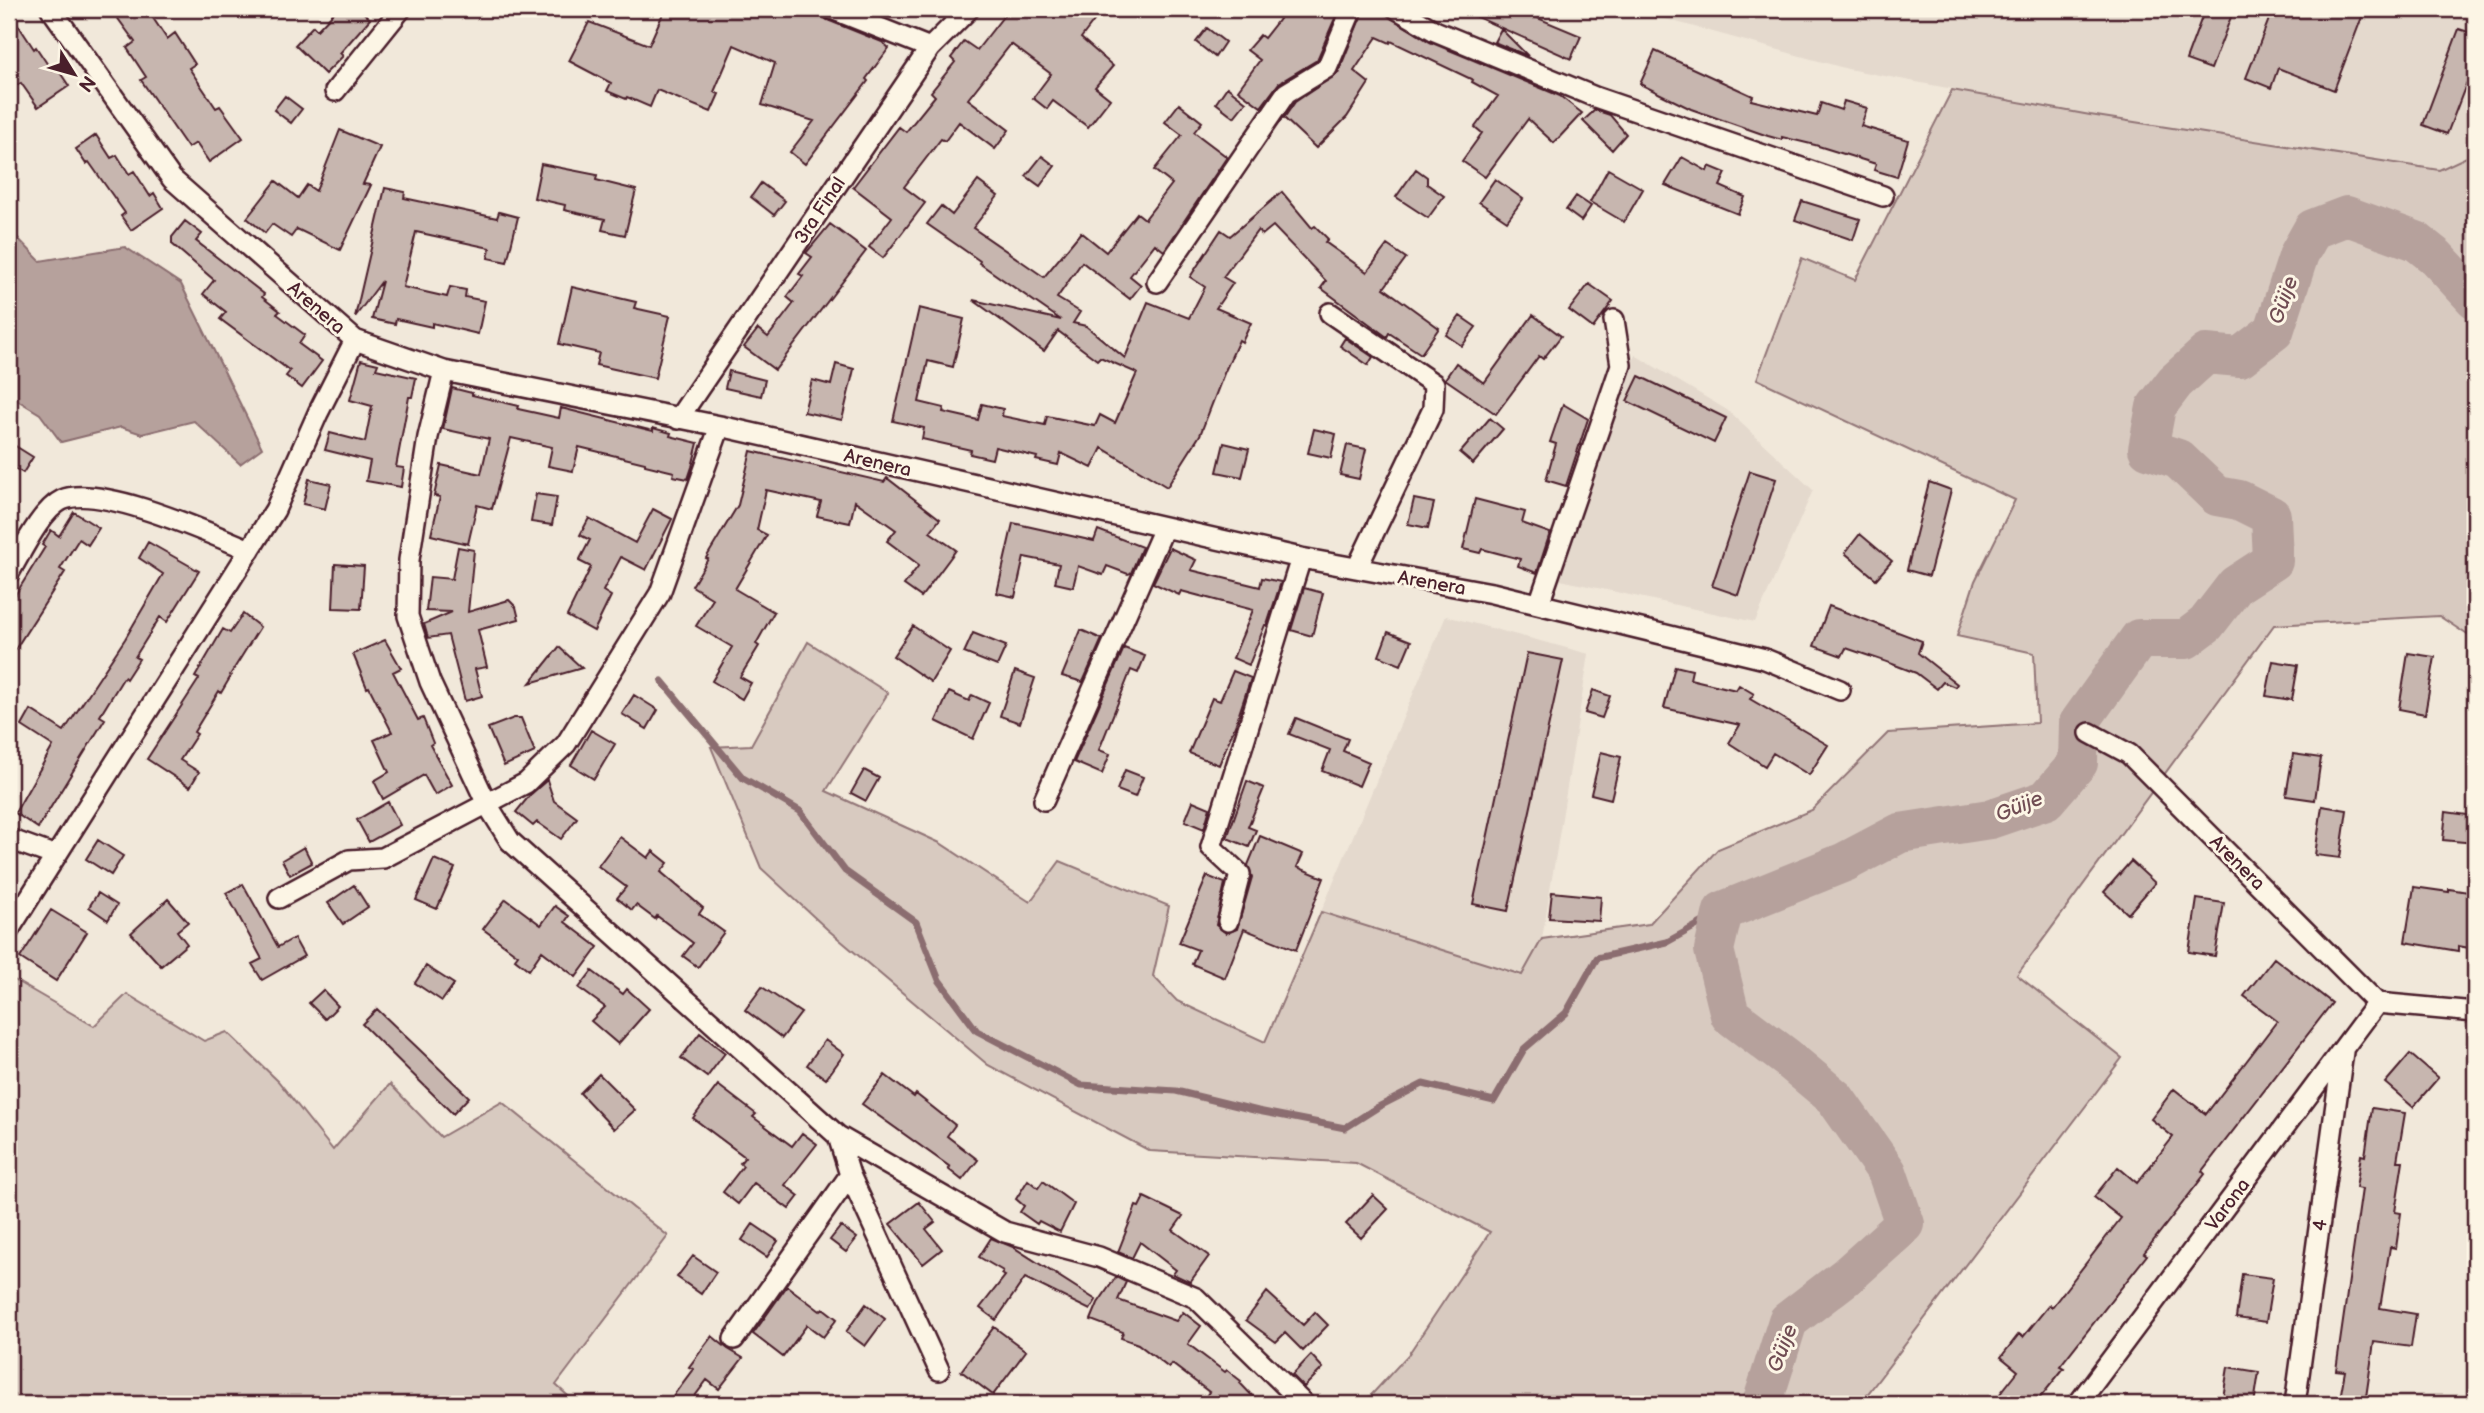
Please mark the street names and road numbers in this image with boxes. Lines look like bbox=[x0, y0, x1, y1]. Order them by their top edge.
street label: 3ra Final bbox=[790, 173, 851, 249]
street label: Arenera bbox=[283, 277, 349, 339]
street label: Arenera bbox=[842, 445, 914, 482]
street label: Arenera bbox=[1396, 566, 1468, 601]
street label: Arenera bbox=[2205, 831, 2269, 895]
street label: Varona bbox=[2201, 1174, 2255, 1236]
street label: 4 bbox=[2308, 1217, 2333, 1233]

